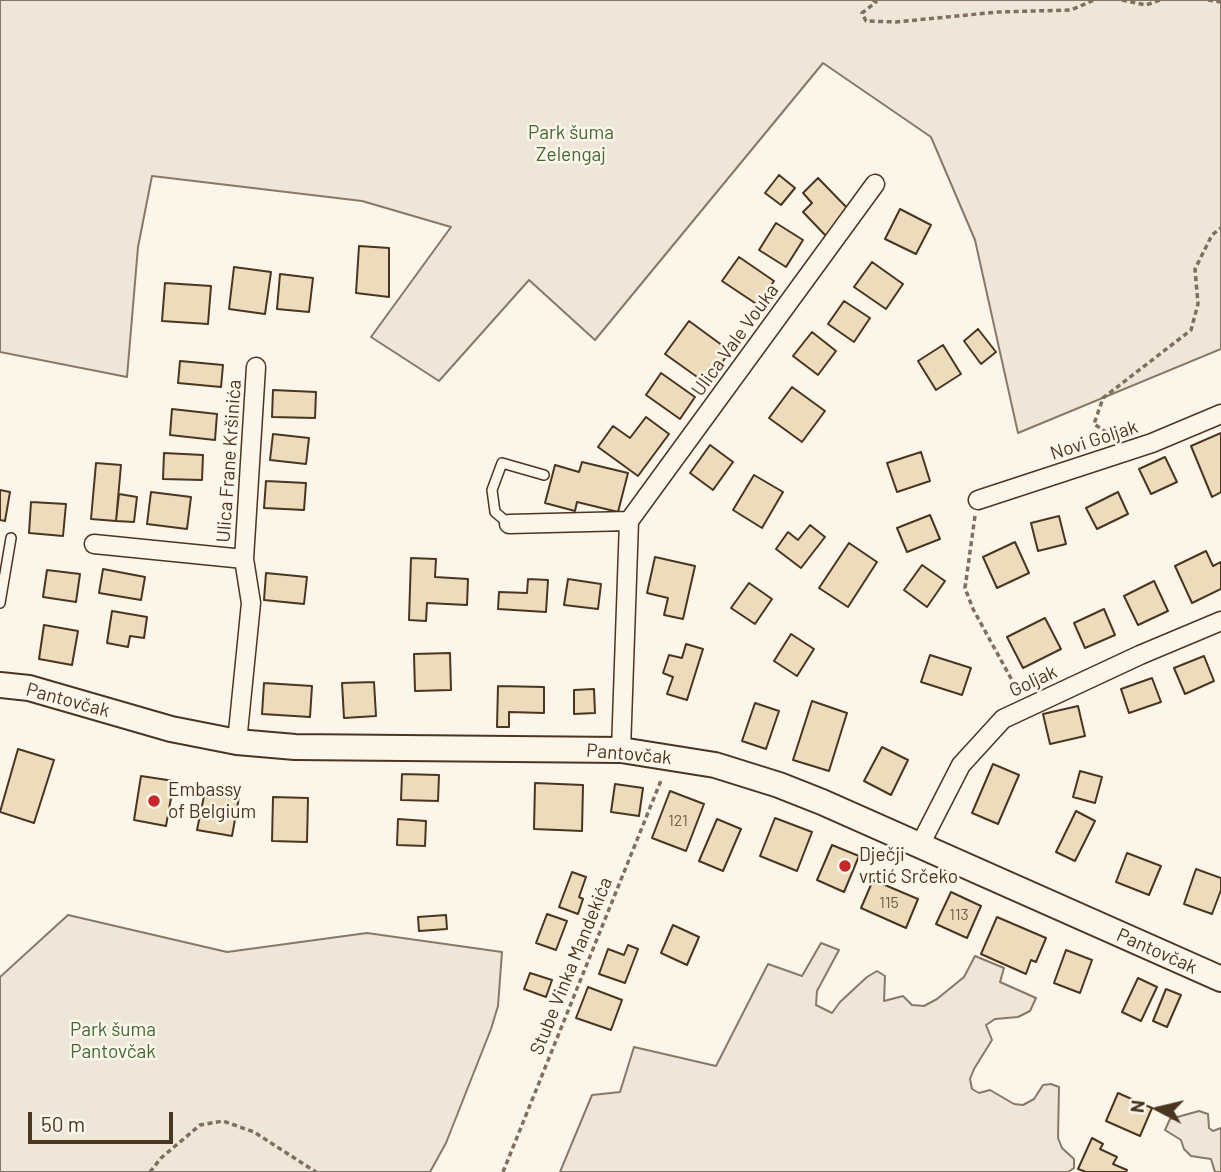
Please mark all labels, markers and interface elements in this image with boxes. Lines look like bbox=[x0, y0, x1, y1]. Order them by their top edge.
park label: Park šuma Zelengaj bbox=[528, 122, 614, 166]
street label: Ulica Vale Vouka bbox=[687, 279, 783, 401]
street label: Ulica Frane Kršinića bbox=[212, 379, 246, 543]
street label: Novi Goljak bbox=[1047, 415, 1141, 465]
street label: Goljak bbox=[1005, 660, 1061, 702]
street label: Pantovčak bbox=[24, 678, 112, 722]
street label: Pantovčak bbox=[585, 739, 673, 769]
place label: Embassy of Belgium bbox=[168, 779, 256, 823]
marker: Embassy of Belgium bbox=[146, 793, 162, 809]
house number: 121 bbox=[668, 811, 688, 831]
place label: Dječji vrtić Srčeko bbox=[859, 844, 958, 888]
marker: Dječji vrtić Srčeko bbox=[837, 858, 853, 874]
street label: Stube Vinka Mandekića bbox=[525, 874, 617, 1058]
house number: 115 bbox=[879, 893, 899, 913]
house number: 113 bbox=[949, 905, 969, 925]
street label: Pantovčak bbox=[1113, 923, 1201, 979]
park label: Park šuma Pantovčak bbox=[70, 1019, 156, 1063]
north arrow bbox=[1123, 1074, 1193, 1144]
scale bar bbox=[32, 1098, 177, 1142]
text: N bbox=[1124, 1099, 1149, 1114]
text: 50 m bbox=[41, 1111, 85, 1136]

